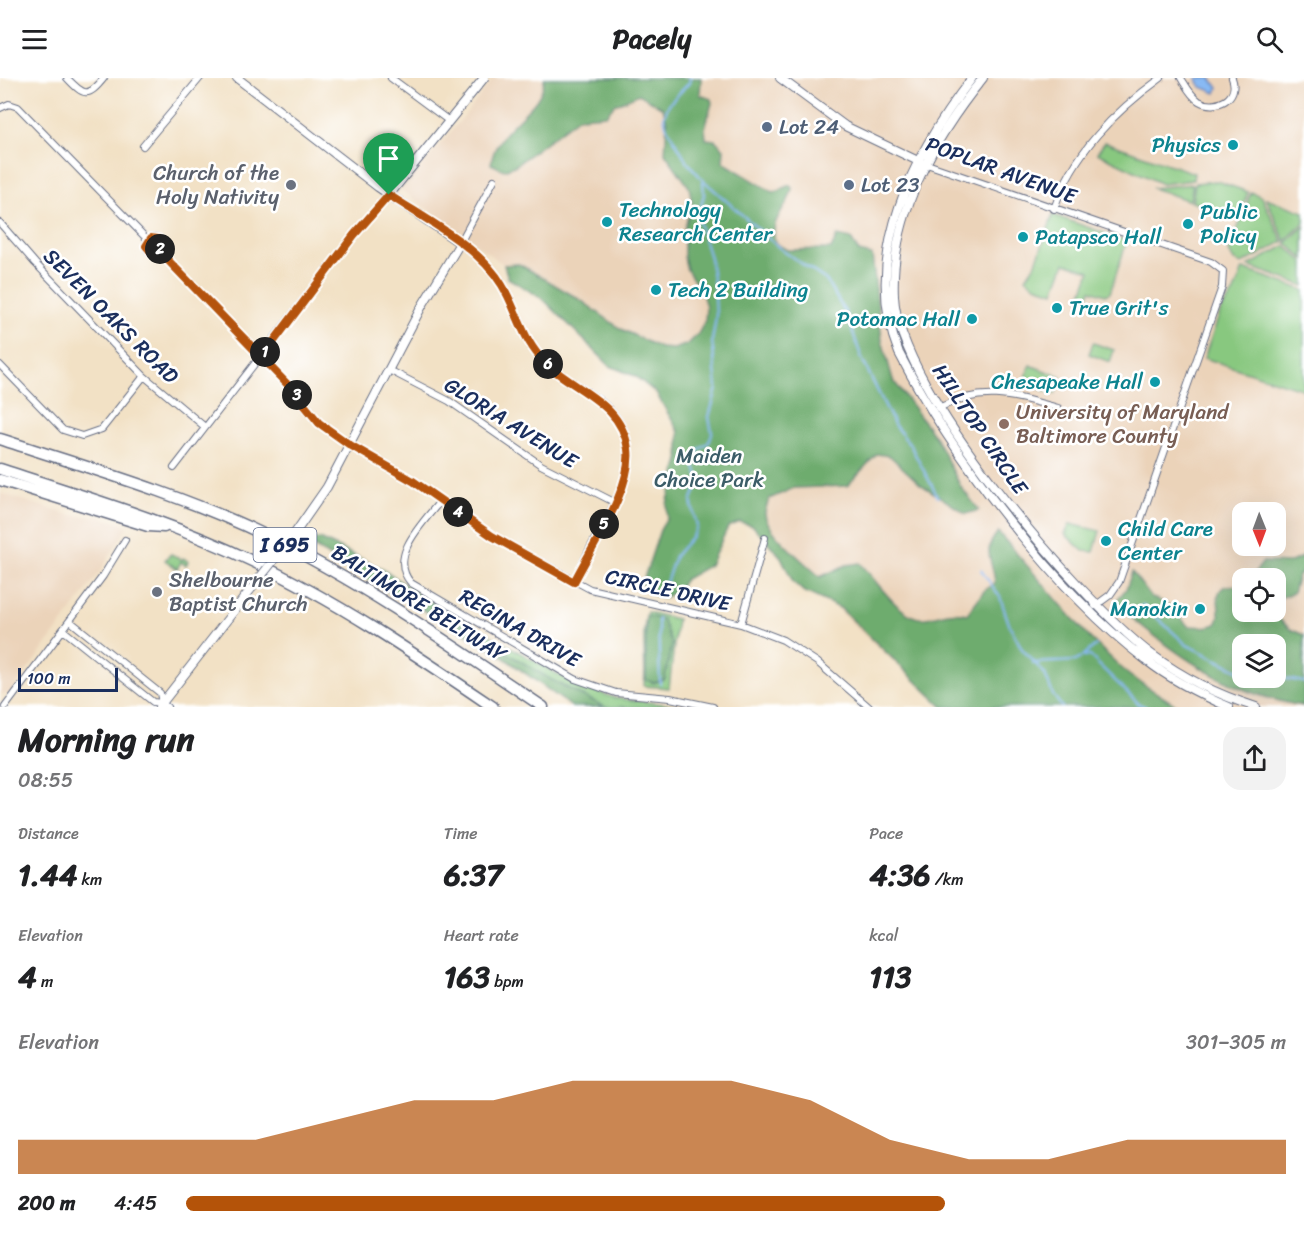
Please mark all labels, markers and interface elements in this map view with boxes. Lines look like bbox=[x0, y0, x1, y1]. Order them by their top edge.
text: Pacely bbox=[613, 15, 691, 63]
icon: menu bbox=[18, 23, 51, 56]
icon: search bbox=[1253, 23, 1286, 56]
place label: Lot 24 bbox=[779, 108, 839, 146]
marker: Lot 24 bbox=[760, 120, 774, 134]
street label: POPLAR AVENUE bbox=[920, 125, 1083, 215]
place label: Physics bbox=[1152, 126, 1221, 164]
pin bbox=[363, 133, 414, 195]
marker: Physics bbox=[1226, 138, 1240, 152]
icon: arrive bbox=[372, 142, 405, 175]
place label: Church of the Holy Nativity bbox=[153, 154, 279, 216]
place label: Lot 23 bbox=[861, 166, 920, 204]
marker: Church of the Holy Nativity bbox=[284, 178, 298, 192]
marker: Lot 23 bbox=[842, 178, 856, 192]
place label: Technology Research Center bbox=[619, 191, 774, 253]
place label: Public Policy bbox=[1200, 193, 1258, 255]
marker: Technology Research Center bbox=[600, 215, 614, 229]
marker: Public Policy bbox=[1181, 217, 1195, 231]
place label: Patapsco Hall bbox=[1035, 218, 1162, 256]
marker: Patapsco Hall bbox=[1016, 230, 1030, 244]
pin: 2 bbox=[145, 234, 175, 264]
text: 2 bbox=[155, 234, 165, 263]
street label: SEVEN OAKS ROAD bbox=[34, 239, 189, 394]
place label: Tech 2 Building bbox=[668, 271, 809, 309]
marker: Tech 2 Building bbox=[649, 283, 663, 297]
place label: True Grit's bbox=[1069, 289, 1169, 327]
place label: Potomac Hall bbox=[837, 300, 961, 338]
marker: True Grit's bbox=[1050, 301, 1064, 315]
marker: Potomac Hall bbox=[965, 312, 979, 326]
pin: 1 bbox=[250, 337, 280, 367]
text: 1 bbox=[262, 337, 268, 366]
pin: 6 bbox=[533, 349, 563, 379]
text: 6 bbox=[543, 349, 553, 378]
street label: HILLTOP CIRCLE bbox=[922, 355, 1039, 504]
place label: Chesapeake Hall bbox=[991, 363, 1144, 401]
street label: GLORIA AVENUE bbox=[436, 367, 587, 480]
marker: Chesapeake Hall bbox=[1148, 375, 1162, 389]
pin: 3 bbox=[282, 380, 312, 410]
text: 3 bbox=[293, 380, 301, 409]
place label: University of Maryland Baltimore County bbox=[1016, 393, 1230, 455]
marker: University of Maryland Baltimore County bbox=[997, 417, 1011, 431]
park label: Maiden Choice Park bbox=[654, 437, 765, 499]
pin: 4 bbox=[443, 497, 473, 527]
text: 4 bbox=[453, 497, 463, 526]
north arrow bbox=[1232, 502, 1286, 556]
map controls bbox=[1232, 502, 1286, 688]
pin: 5 bbox=[589, 509, 619, 539]
text: 5 bbox=[599, 509, 609, 538]
place label: Child Care Center bbox=[1118, 510, 1213, 572]
road number: I 695 bbox=[254, 528, 316, 562]
street label: BALTIMORE BELTWAY bbox=[324, 534, 515, 673]
marker: Child Care Center bbox=[1099, 534, 1113, 548]
street label: CIRCLE DRIVE bbox=[601, 557, 736, 623]
place label: Shelbourne Baptist Church bbox=[169, 561, 308, 623]
button: locate bbox=[1232, 568, 1286, 622]
street label: REGINA DRIVE bbox=[452, 578, 589, 679]
marker: Shelbourne Baptist Church bbox=[150, 585, 164, 599]
place label: Manokin bbox=[1110, 590, 1188, 628]
marker: Manokin bbox=[1193, 602, 1207, 616]
button: layers bbox=[1232, 634, 1286, 688]
text: 100 m bbox=[27, 664, 71, 693]
scale bar bbox=[18, 665, 118, 692]
text: Morning run bbox=[18, 711, 194, 769]
button: share bbox=[1223, 727, 1286, 790]
text: 08:55 bbox=[18, 763, 73, 798]
text: Distance bbox=[18, 819, 79, 848]
text: Time bbox=[444, 819, 477, 848]
text: Pace bbox=[869, 819, 903, 848]
text: 1.44 bbox=[18, 848, 77, 902]
text: 6:37 bbox=[444, 848, 503, 902]
text: 4:36 bbox=[869, 848, 931, 902]
text: km bbox=[77, 865, 102, 894]
text: /km bbox=[931, 865, 964, 894]
text: Elevation bbox=[18, 921, 83, 950]
text: Heart rate bbox=[444, 921, 519, 950]
text: kcal bbox=[869, 921, 898, 950]
text: 4 bbox=[18, 950, 37, 1004]
text: 163 bbox=[444, 950, 490, 1004]
text: 113 bbox=[869, 950, 912, 1004]
text: m bbox=[37, 967, 53, 996]
text: bpm bbox=[490, 967, 524, 996]
text: Elevation bbox=[18, 1025, 99, 1060]
text: 301–305 m bbox=[1186, 1025, 1286, 1060]
text: 200 m bbox=[18, 1186, 75, 1221]
text: 4:45 bbox=[114, 1186, 157, 1221]

